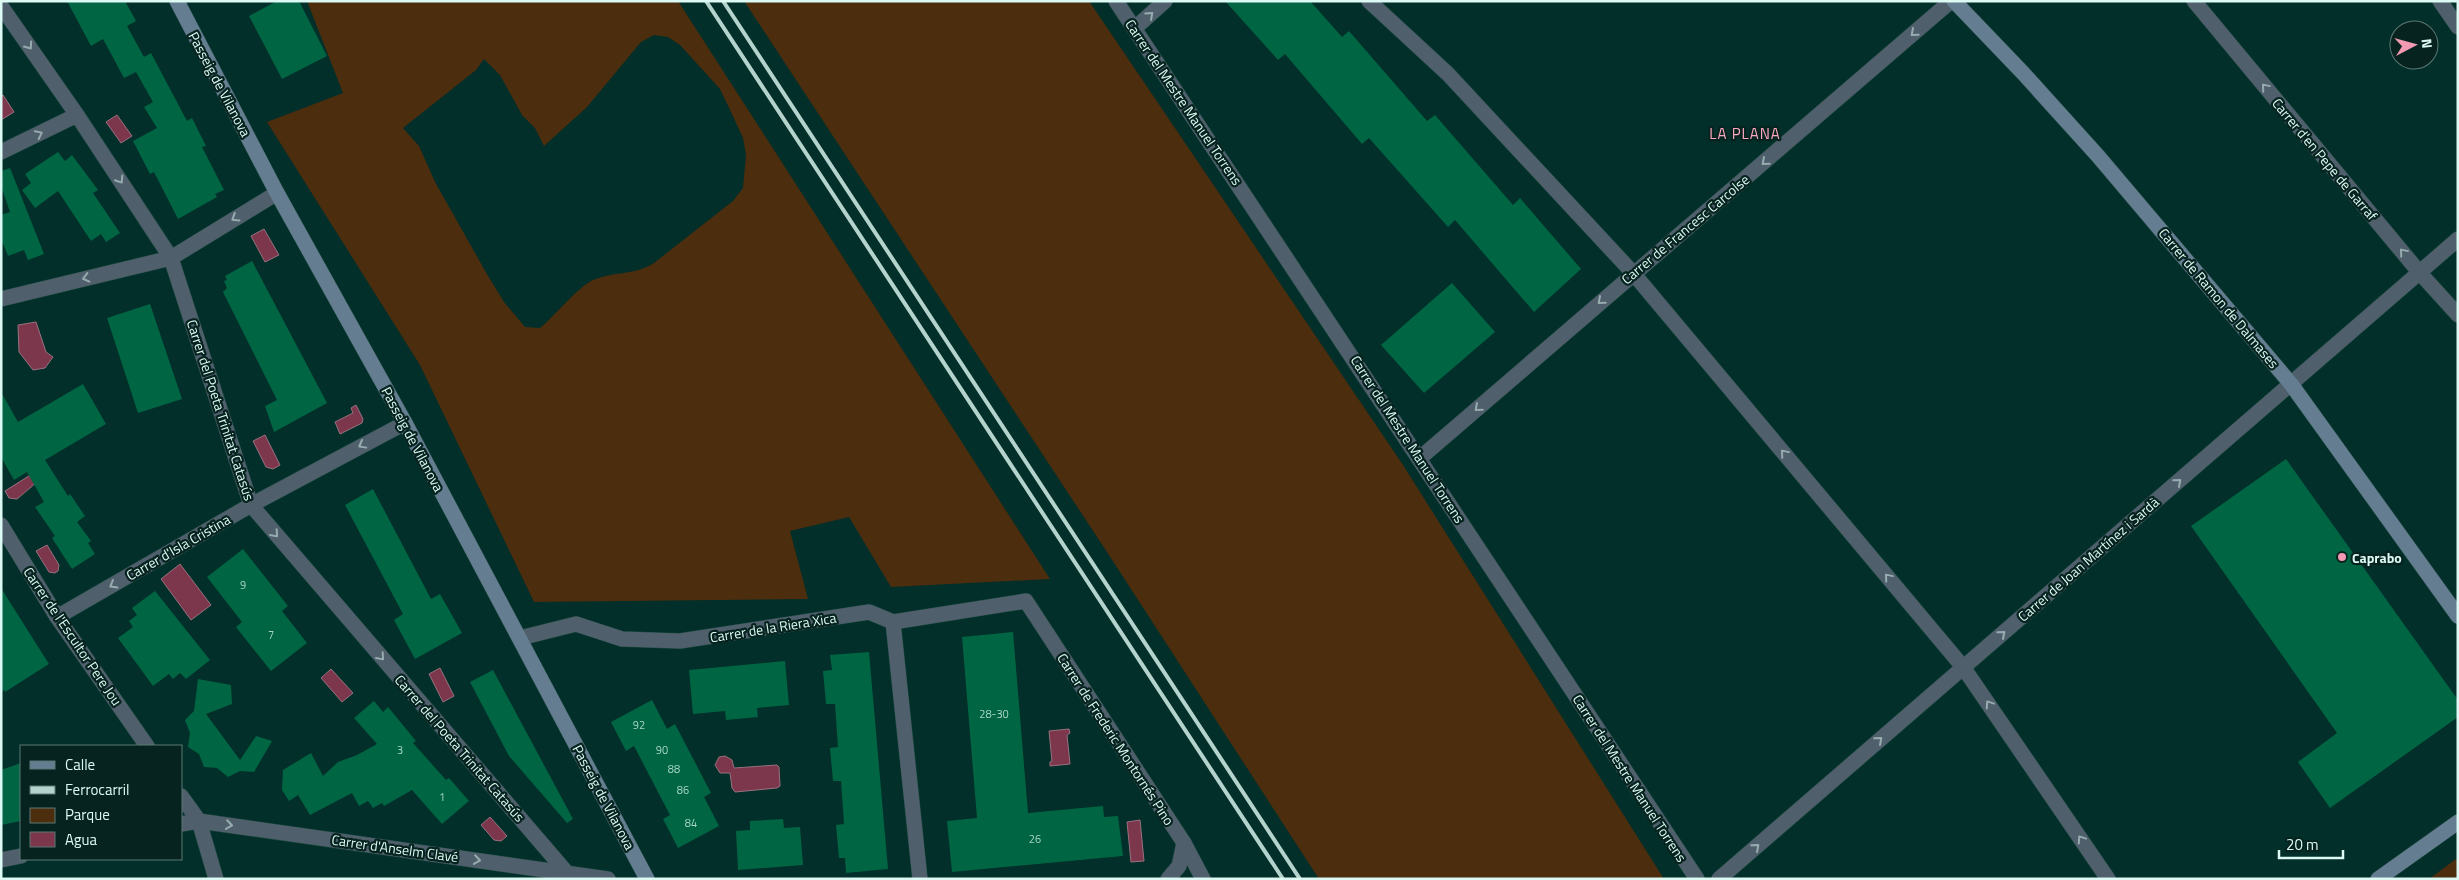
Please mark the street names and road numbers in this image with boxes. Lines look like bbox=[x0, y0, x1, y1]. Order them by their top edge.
street label: Carrer del Mestre Manuel Torrens bbox=[1120, 15, 1248, 189]
street label: Passeig de Vilanova bbox=[183, 28, 257, 140]
street label: Carrer d'en Pepe de Garraf bbox=[2267, 93, 2383, 225]
street label: Carrer de Francesc Carcolse bbox=[1616, 169, 1754, 289]
street label: Carrer de Ramon de Dalmases bbox=[2154, 223, 2284, 373]
street label: Carrer del Poeta Trinitat Catasús bbox=[182, 317, 260, 503]
street label: Carrer del Mestre Manuel Torrens bbox=[1346, 351, 1470, 527]
street label: Passeig de Vilanova bbox=[376, 383, 450, 495]
street label: Carrer de Joan Martínez i Sardà bbox=[2013, 492, 2163, 626]
street label: Carrer d'Isla Cristina bbox=[122, 509, 234, 585]
street label: Carrer de l'Escultor Pere Jou bbox=[19, 563, 127, 709]
street label: Carrer de la Riera Xica bbox=[708, 607, 838, 647]
street label: Carrer de Frederic Montornés Pino bbox=[1052, 649, 1180, 829]
street label: Carrer del Poeta Trinitat Catasús bbox=[390, 670, 530, 826]
street label: Carrer del Mestre Manuel Torrens bbox=[1568, 690, 1692, 866]
street label: Passeig de Vilanova bbox=[567, 741, 641, 853]
street label: Carrer d'Anselm Clavé bbox=[330, 829, 460, 867]

